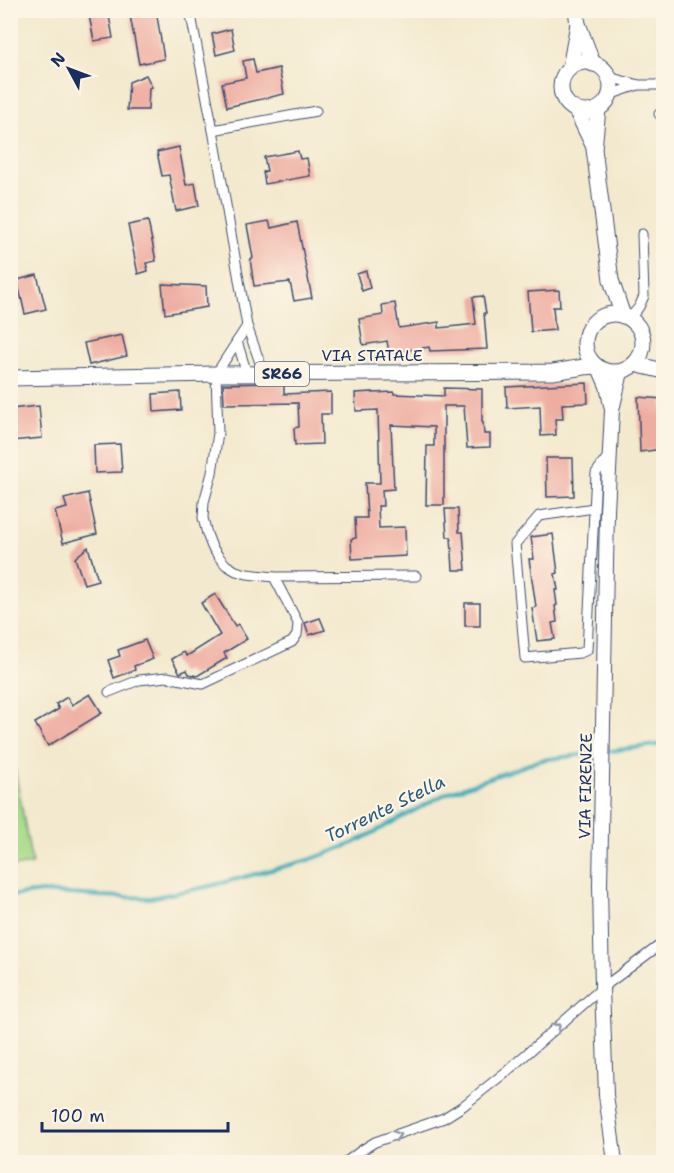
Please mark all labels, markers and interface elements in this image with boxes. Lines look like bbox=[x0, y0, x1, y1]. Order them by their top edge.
north arrow bbox=[39, 39, 99, 99]
text: N bbox=[46, 48, 70, 71]
street label: VIA STATALE bbox=[321, 345, 423, 366]
road number: SR66 bbox=[255, 362, 309, 386]
street label: VIA FIRENZE bbox=[574, 733, 597, 839]
water label: Torrente Stella bbox=[321, 770, 449, 848]
one-way arrow bbox=[550, 1023, 561, 1034]
scale bar bbox=[42, 1095, 228, 1133]
text: 100 m bbox=[51, 1104, 105, 1128]
one-way arrow bbox=[391, 1130, 402, 1142]

